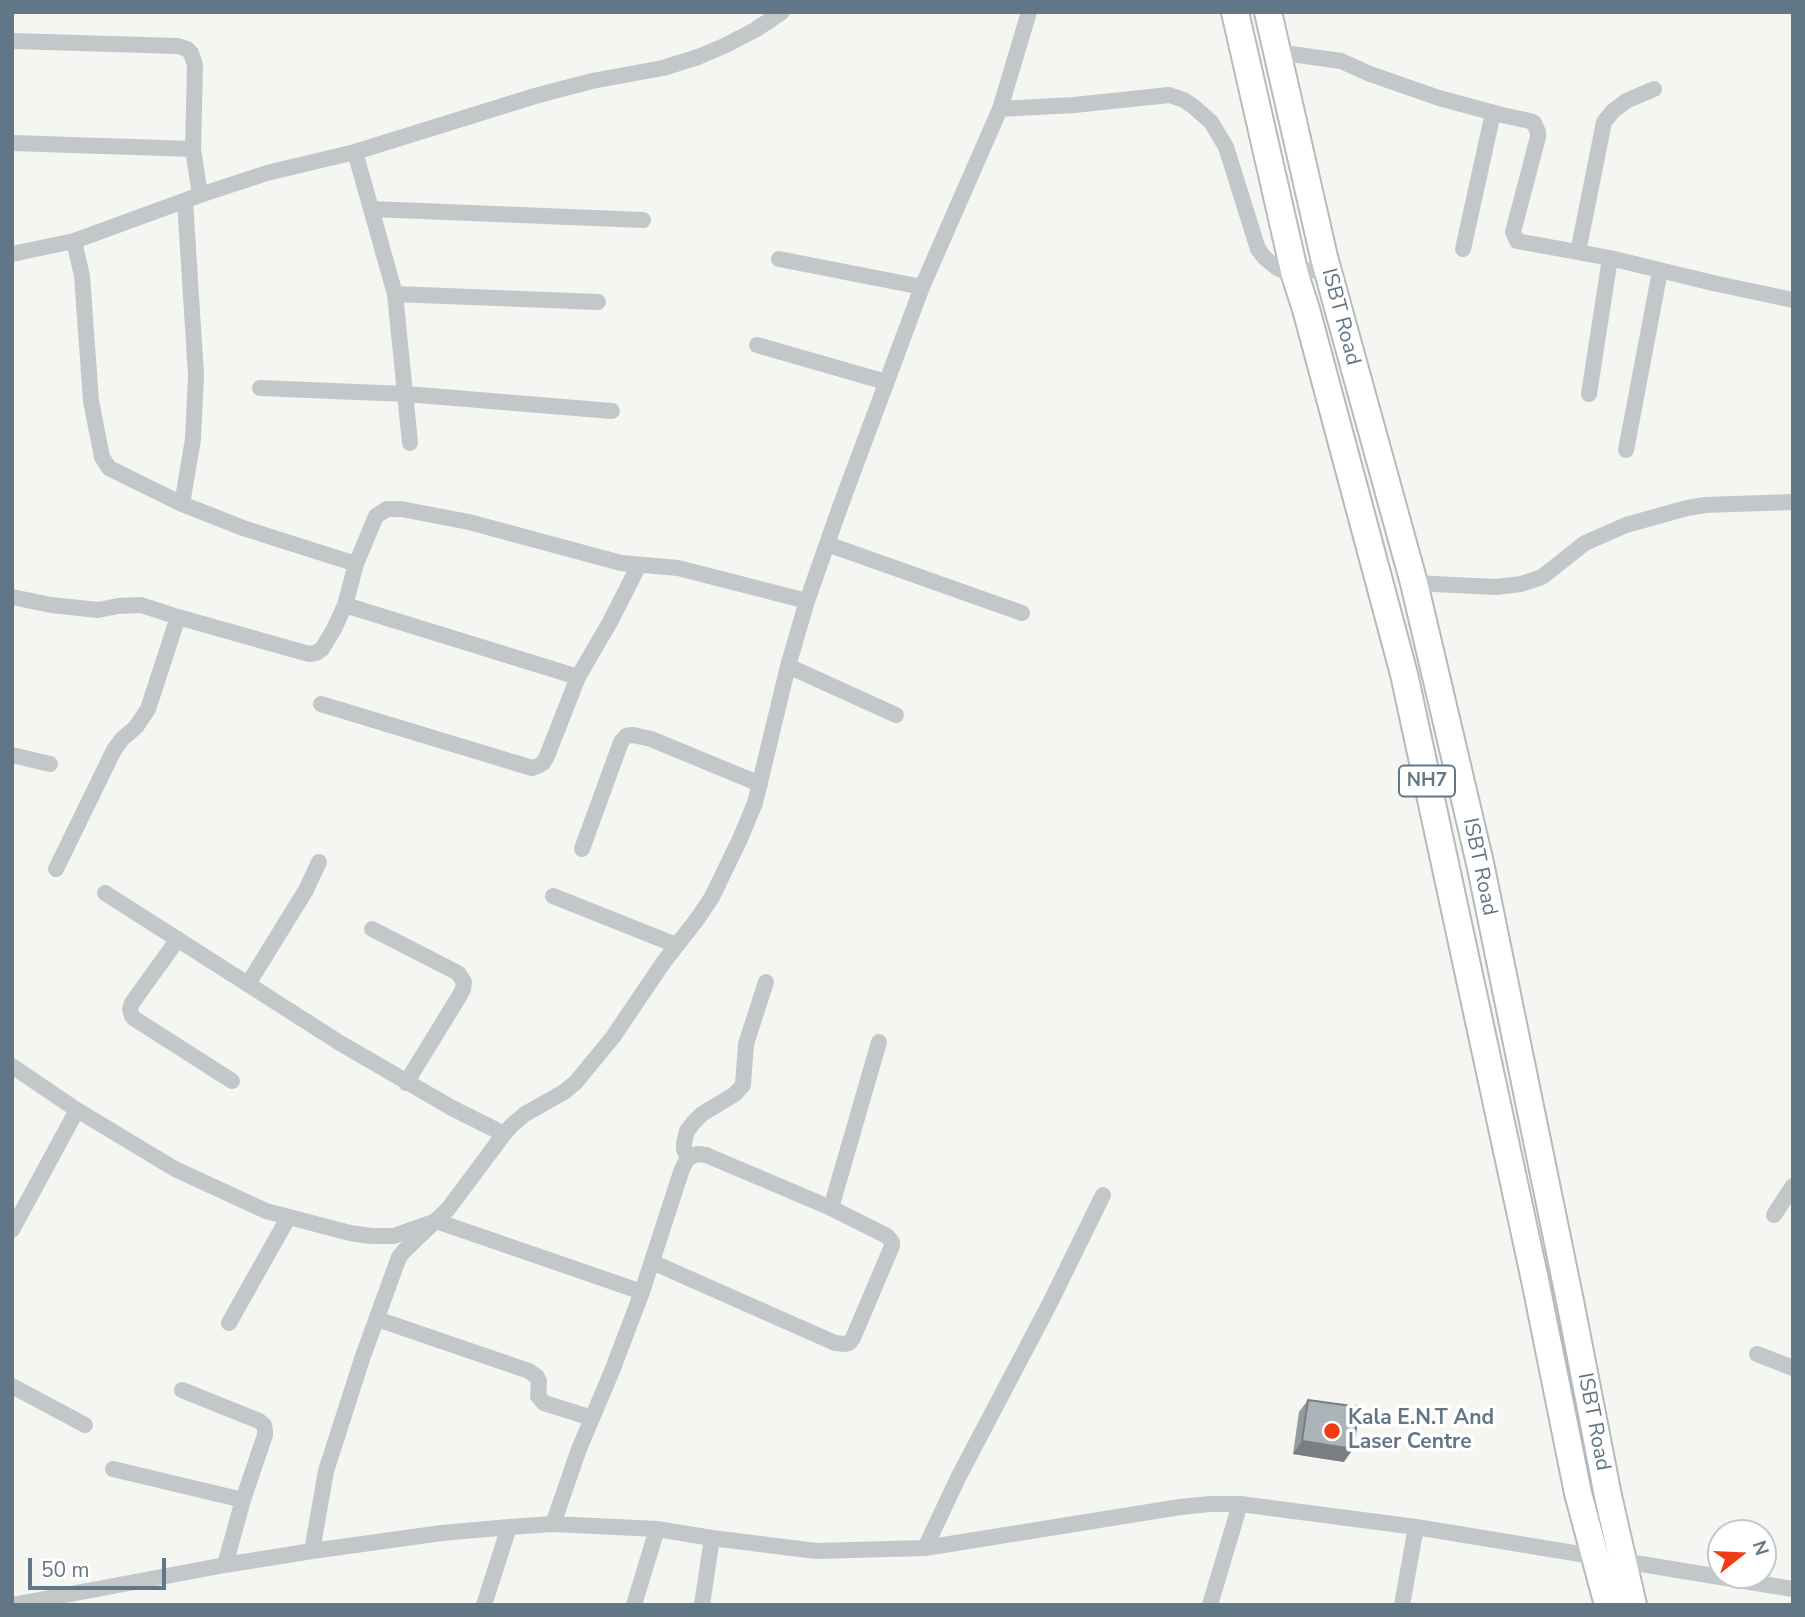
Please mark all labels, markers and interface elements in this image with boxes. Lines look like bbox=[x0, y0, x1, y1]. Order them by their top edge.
street label: ISBT Road bbox=[1315, 266, 1365, 368]
road number: NH7 bbox=[1399, 766, 1455, 796]
street label: ISBT Road bbox=[1456, 816, 1502, 918]
street label: ISBT Road bbox=[1571, 1371, 1615, 1473]
place label: Kala E.N.T And Laser Centre bbox=[1348, 1406, 1494, 1456]
marker: Kala E.N.T And Laser Centre bbox=[1322, 1421, 1342, 1441]
north arrow bbox=[1707, 1519, 1777, 1589]
text: N bbox=[1746, 1537, 1775, 1559]
scale bar bbox=[32, 1544, 170, 1588]
text: 50 m bbox=[41, 1556, 90, 1584]

